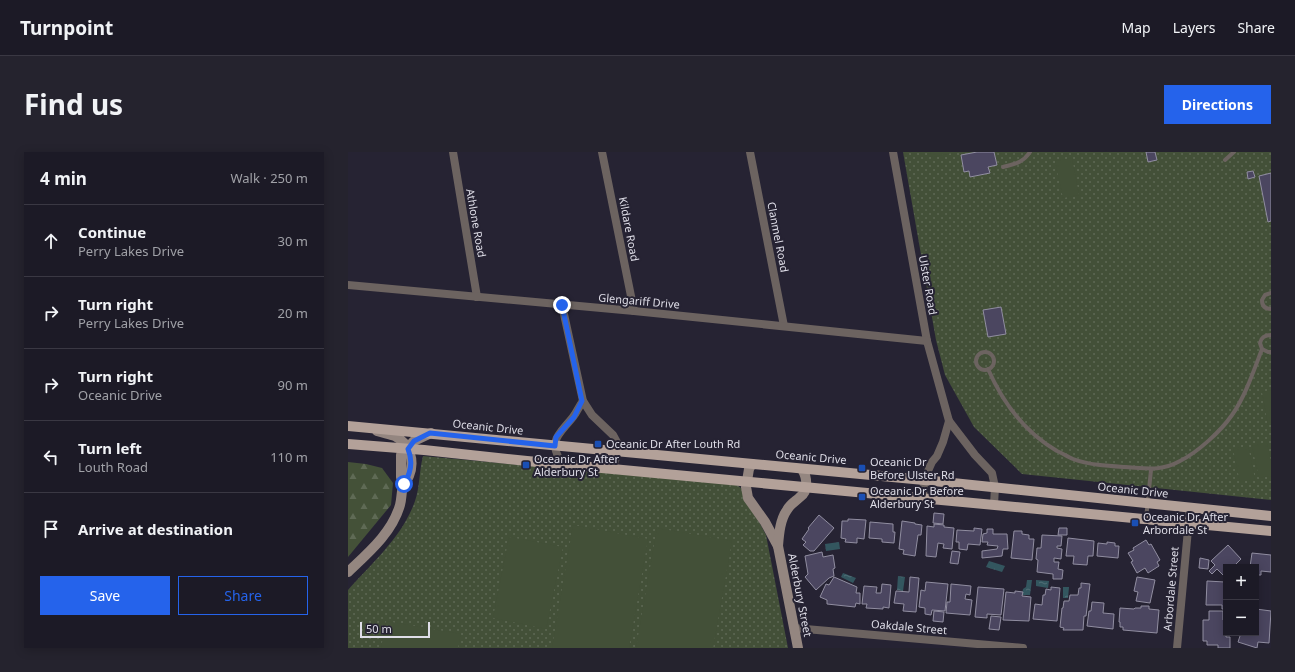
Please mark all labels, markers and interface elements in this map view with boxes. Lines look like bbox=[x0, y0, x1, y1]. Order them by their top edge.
text: Turnpoint bbox=[20, 15, 113, 41]
text: Map bbox=[1122, 18, 1151, 37]
text: Layers bbox=[1173, 18, 1215, 37]
text: Share bbox=[1237, 18, 1275, 37]
text: Find us bbox=[24, 85, 123, 123]
button: Directions bbox=[1164, 85, 1271, 124]
text: 4 min bbox=[40, 167, 87, 190]
text: Walk · 250 m bbox=[230, 169, 308, 187]
street label: Athlone Road bbox=[463, 187, 490, 258]
street label: Kildare Road bbox=[616, 195, 643, 262]
street label: Clanmel Road bbox=[764, 200, 793, 273]
text: Continue bbox=[78, 222, 146, 242]
icon: ahead bbox=[40, 230, 62, 252]
text: 30 m bbox=[278, 232, 308, 250]
text: Perry Lakes Drive bbox=[78, 242, 184, 260]
street label: Ulster Road bbox=[916, 254, 941, 316]
street label: Glengariff Drive bbox=[598, 289, 680, 312]
text: Turn right bbox=[78, 294, 153, 314]
route end bbox=[553, 296, 571, 314]
icon: right bbox=[40, 302, 62, 324]
text: 20 m bbox=[278, 304, 308, 322]
text: Perry Lakes Drive bbox=[78, 314, 184, 332]
text: Turn right bbox=[78, 366, 153, 386]
icon: right bbox=[40, 374, 62, 396]
text: 90 m bbox=[278, 376, 308, 394]
text: Oceanic Drive bbox=[78, 386, 162, 404]
street label: Oceanic Drive bbox=[452, 415, 524, 438]
place label: Oceanic Dr After Louth Rd bbox=[606, 436, 740, 451]
text: Turn left bbox=[78, 438, 142, 458]
marker: Oceanic Dr After Louth Rd bbox=[593, 439, 603, 449]
icon: left bbox=[40, 446, 62, 468]
street label: Oceanic Drive bbox=[775, 446, 847, 467]
text: 110 m bbox=[270, 448, 308, 466]
place label: Oceanic Dr After Alderbury St bbox=[534, 451, 619, 479]
place label: Oceanic Dr Before Ulster Rd bbox=[870, 454, 955, 482]
text: Louth Road bbox=[78, 458, 148, 476]
marker: Oceanic Dr After Alderbury St bbox=[521, 460, 531, 470]
marker: Oceanic Dr Before Ulster Rd bbox=[857, 463, 867, 473]
route start bbox=[395, 475, 413, 493]
street label: Oceanic Drive bbox=[1097, 478, 1169, 501]
place label: Oceanic Dr Before Alderbury St bbox=[870, 483, 964, 511]
marker: Oceanic Dr Before Alderbury St bbox=[857, 492, 867, 502]
place label: Oceanic Dr After Arbordale St bbox=[1143, 509, 1228, 537]
icon: arrive bbox=[40, 518, 62, 540]
marker: Oceanic Dr After Arbordale St bbox=[1130, 518, 1140, 528]
text: Arrive at destination bbox=[78, 519, 233, 539]
street label: Arbordale Street bbox=[1159, 546, 1182, 632]
street label: Alderbury Street bbox=[785, 552, 816, 638]
map controls bbox=[1223, 564, 1259, 636]
button: + bbox=[1223, 564, 1259, 600]
button: Save bbox=[40, 576, 170, 615]
button: Share bbox=[178, 576, 308, 615]
button: − bbox=[1223, 600, 1259, 636]
street label: Oakdale Street bbox=[870, 616, 948, 637]
scale bar bbox=[360, 620, 430, 639]
text: 50 m bbox=[366, 621, 392, 636]

